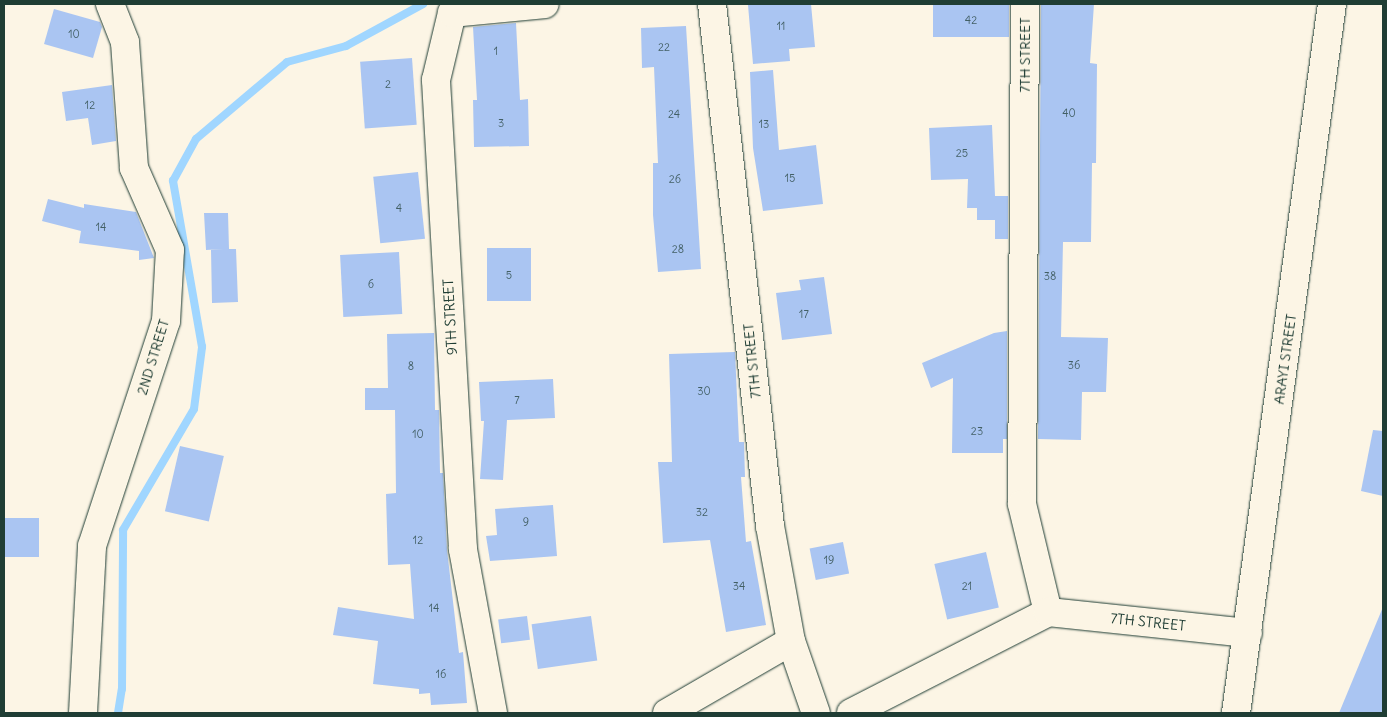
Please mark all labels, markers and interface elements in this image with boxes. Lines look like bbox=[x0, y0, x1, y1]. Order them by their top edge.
house number: 42 bbox=[965, 13, 977, 27]
street label: 7TH STREET bbox=[1017, 17, 1033, 93]
house number: 11 bbox=[777, 19, 785, 33]
house number: 10 bbox=[68, 27, 80, 41]
house number: 22 bbox=[658, 40, 670, 54]
house number: 1 bbox=[494, 44, 498, 58]
house number: 2 bbox=[385, 77, 391, 91]
house number: 12 bbox=[85, 98, 95, 112]
house number: 40 bbox=[1062, 106, 1076, 120]
house number: 24 bbox=[668, 107, 680, 121]
house number: 3 bbox=[498, 116, 504, 130]
house number: 13 bbox=[759, 117, 769, 131]
house number: 25 bbox=[956, 146, 968, 160]
house number: 15 bbox=[785, 171, 795, 185]
house number: 26 bbox=[669, 172, 681, 186]
house number: 4 bbox=[396, 201, 402, 215]
house number: 14 bbox=[96, 220, 106, 234]
house number: 28 bbox=[672, 242, 684, 256]
house number: 5 bbox=[506, 268, 512, 282]
house number: 38 bbox=[1044, 269, 1056, 283]
house number: 6 bbox=[368, 277, 374, 291]
street label: 9TH STREET bbox=[440, 279, 460, 355]
house number: 17 bbox=[799, 307, 809, 321]
street label: ARAYI STREET bbox=[1270, 313, 1300, 405]
street label: 2ND STREET bbox=[134, 317, 172, 397]
street label: 7TH STREET bbox=[740, 323, 764, 399]
house number: 36 bbox=[1068, 358, 1080, 372]
house number: 8 bbox=[408, 359, 414, 373]
house number: 30 bbox=[697, 384, 711, 398]
house number: 7 bbox=[514, 393, 520, 407]
house number: 23 bbox=[971, 424, 983, 438]
house number: 10 bbox=[412, 427, 424, 441]
house number: 32 bbox=[696, 505, 708, 519]
house number: 9 bbox=[523, 515, 529, 529]
house number: 12 bbox=[413, 533, 423, 547]
house number: 19 bbox=[824, 553, 834, 567]
house number: 34 bbox=[733, 579, 745, 593]
house number: 21 bbox=[962, 579, 972, 593]
house number: 14 bbox=[429, 601, 439, 615]
street label: 7TH STREET bbox=[1110, 610, 1186, 634]
house number: 16 bbox=[436, 667, 446, 681]

